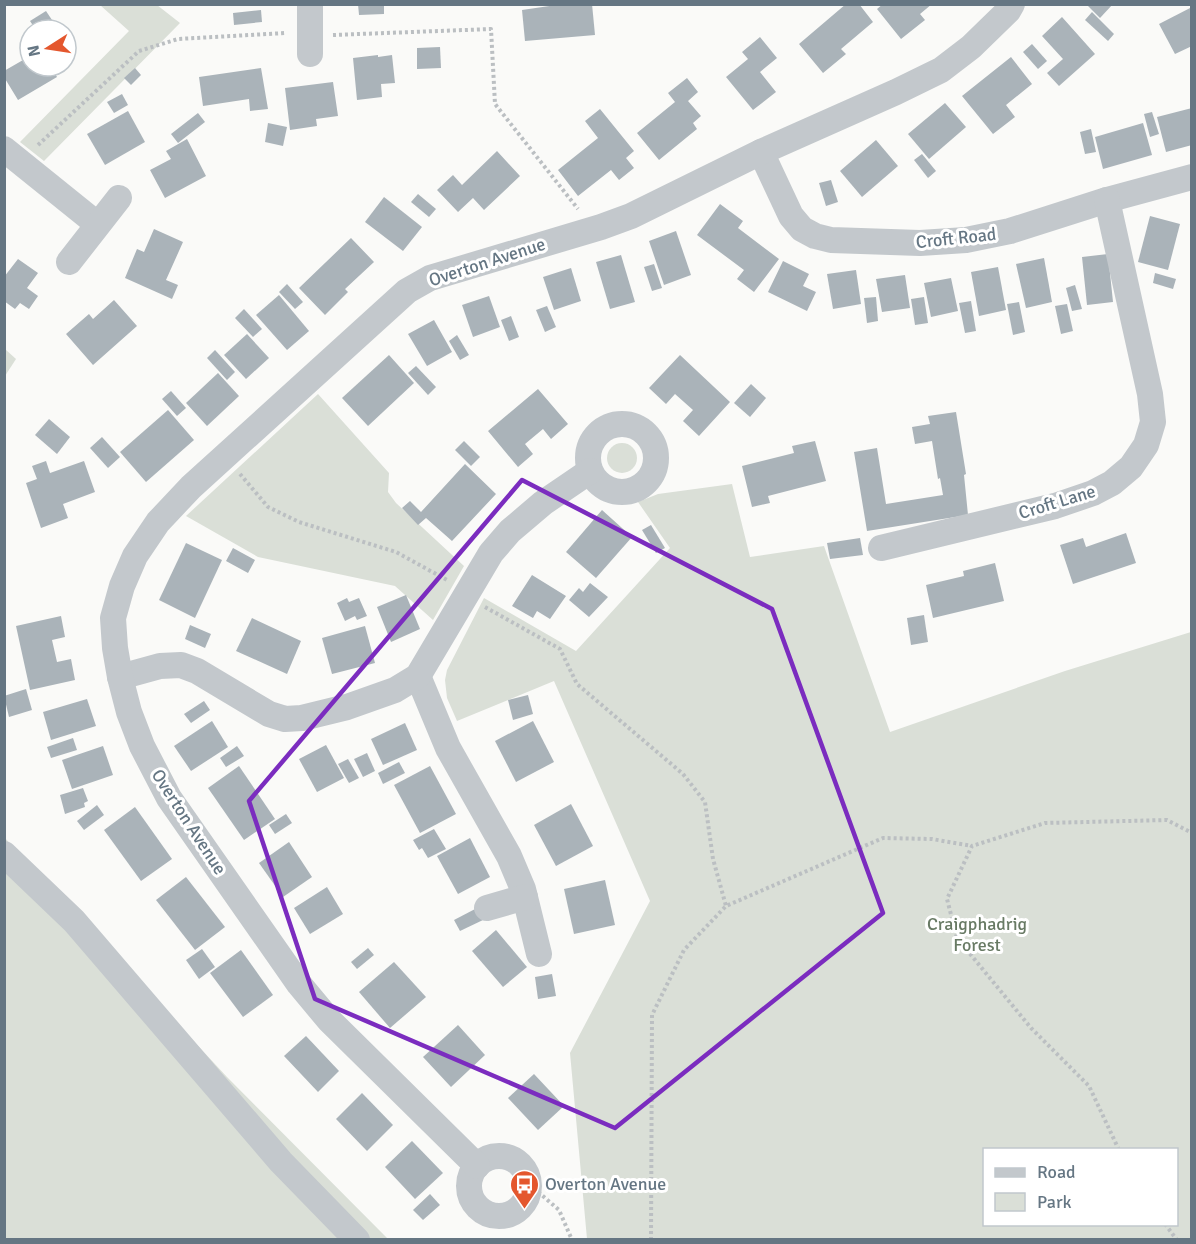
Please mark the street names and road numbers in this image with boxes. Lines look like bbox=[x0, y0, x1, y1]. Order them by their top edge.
street label: Croft Road bbox=[915, 223, 997, 253]
street label: Overton Avenue bbox=[426, 233, 548, 291]
street label: Croft Lane bbox=[1016, 480, 1098, 524]
street label: Overton Avenue bbox=[147, 765, 231, 879]

